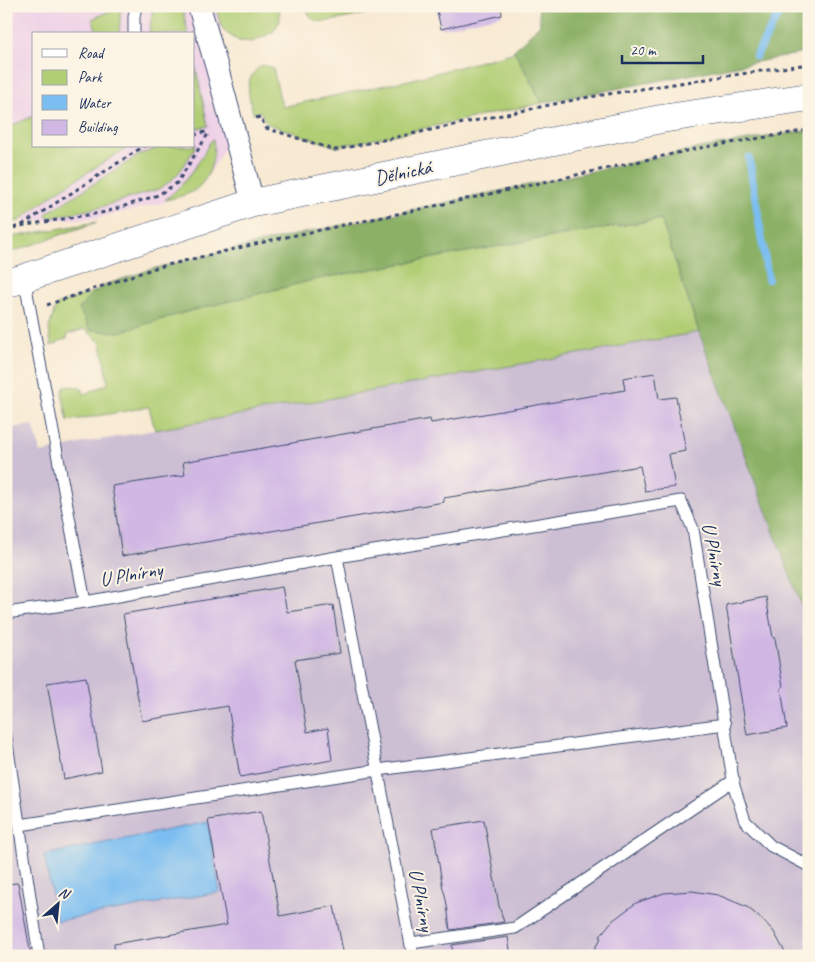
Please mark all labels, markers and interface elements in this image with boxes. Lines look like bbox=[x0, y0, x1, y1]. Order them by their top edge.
legend bbox=[32, 32, 195, 148]
scale bar bbox=[622, 32, 704, 64]
text: 20 m bbox=[630, 41, 657, 60]
text: Road bbox=[78, 44, 105, 63]
text: Park bbox=[78, 68, 103, 87]
text: Water bbox=[78, 94, 112, 113]
text: Building bbox=[78, 118, 118, 137]
street label: Dělnická bbox=[372, 154, 436, 191]
street label: U Plnírny bbox=[696, 521, 733, 590]
street label: U Plnírny bbox=[98, 556, 166, 592]
street label: U Plnírny bbox=[403, 867, 440, 936]
north arrow bbox=[32, 880, 82, 930]
text: N bbox=[56, 883, 73, 903]

